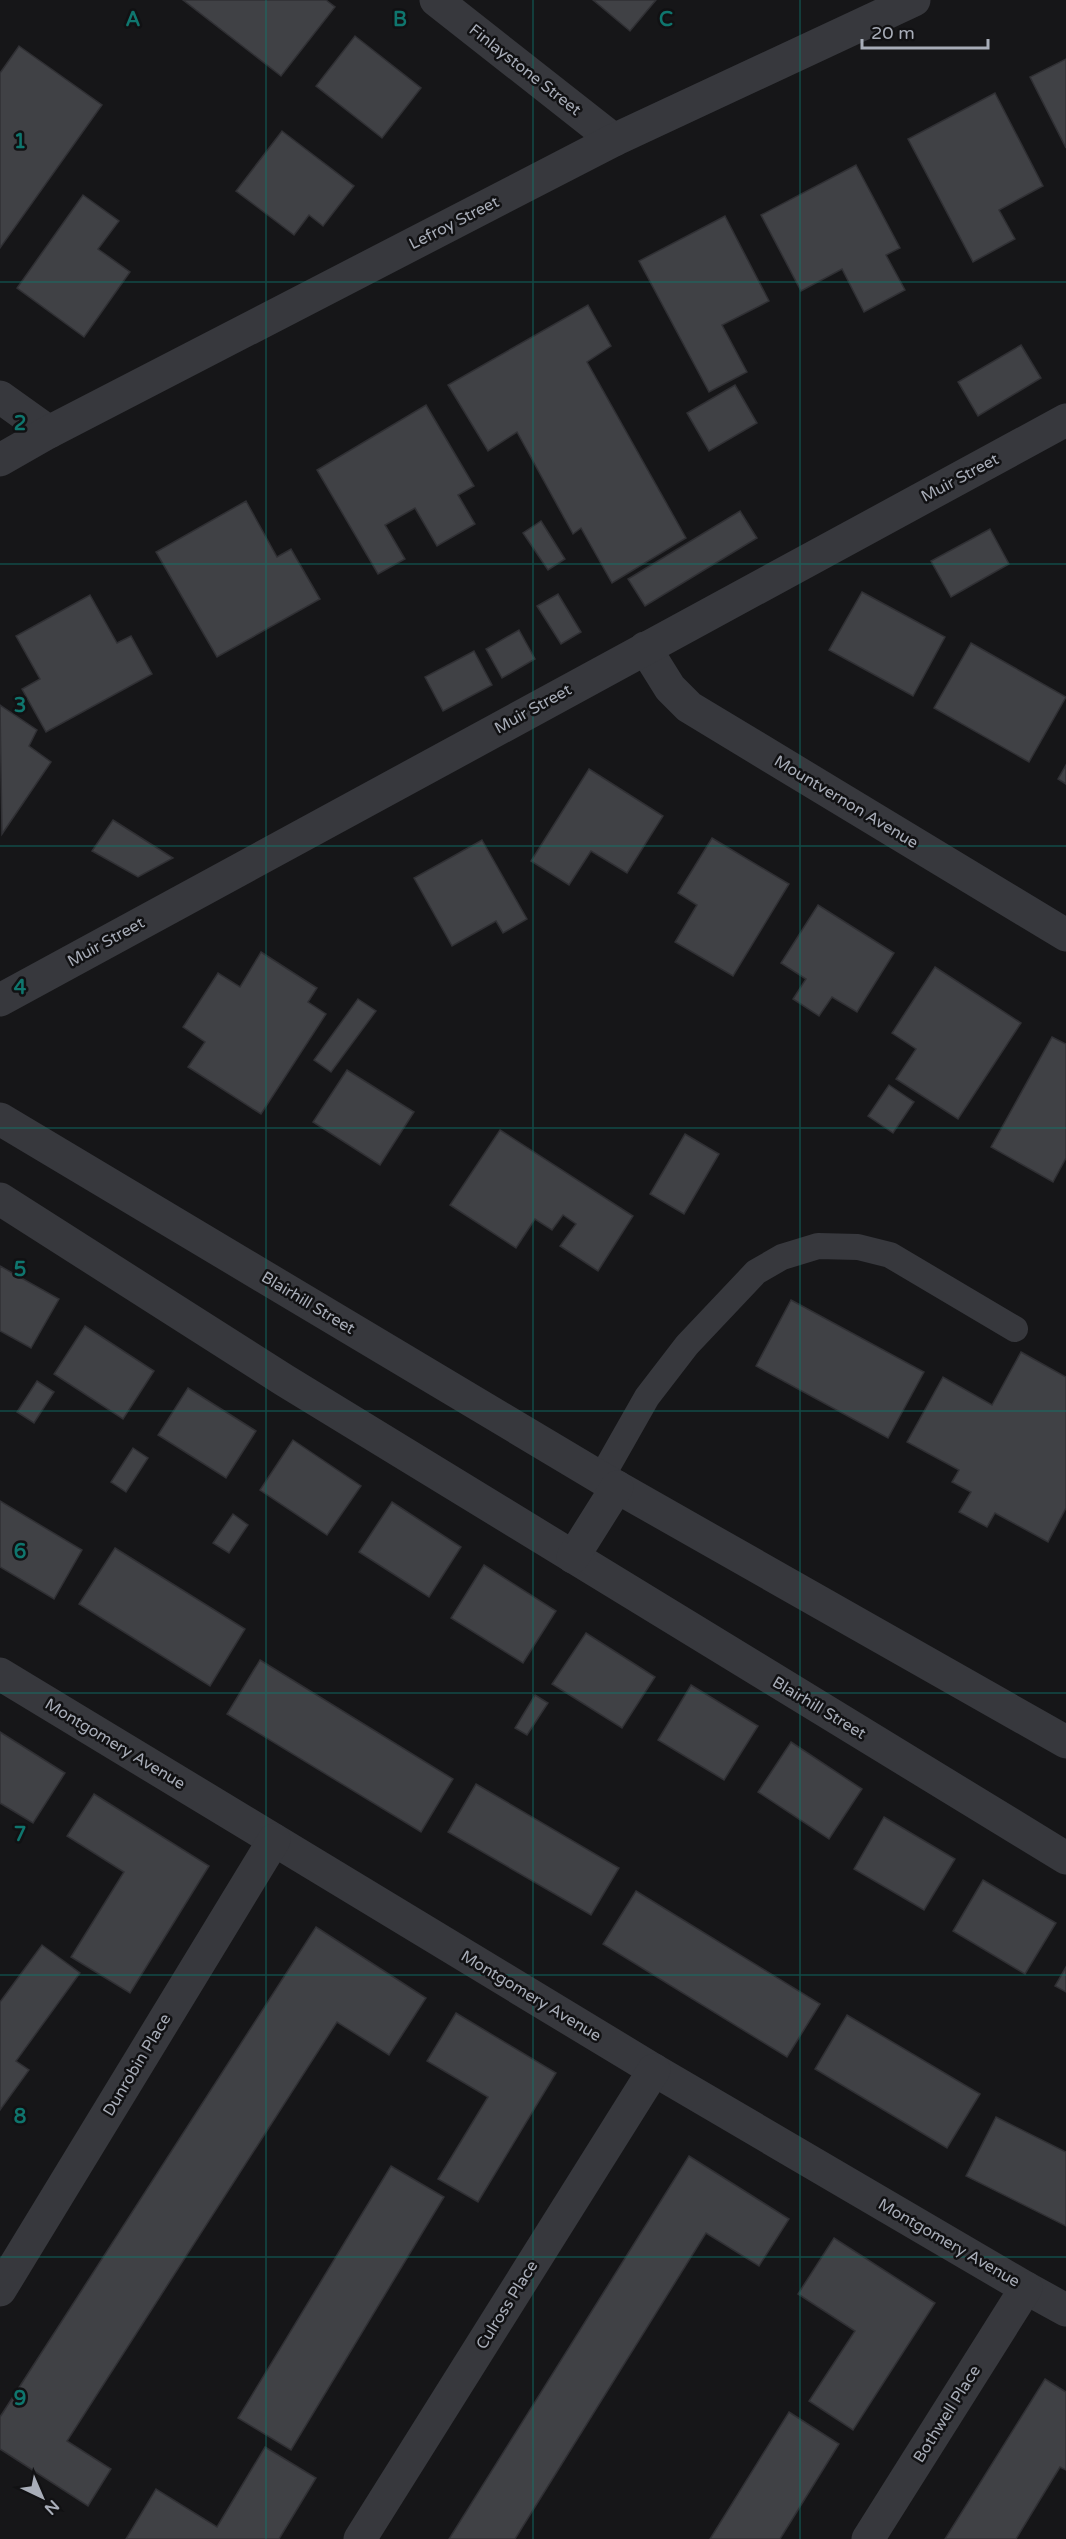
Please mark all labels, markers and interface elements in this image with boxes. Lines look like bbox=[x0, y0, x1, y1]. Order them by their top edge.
text: A bbox=[126, 8, 141, 32]
text: B bbox=[393, 8, 407, 32]
text: C bbox=[659, 8, 673, 32]
scale bar bbox=[862, 12, 988, 50]
street label: Finlaystone Street bbox=[465, 20, 585, 120]
text: 20 m bbox=[871, 22, 915, 44]
text: 1 bbox=[14, 130, 26, 154]
street label: Lefroy Street bbox=[406, 192, 502, 254]
text: 2 bbox=[14, 412, 26, 436]
street label: Muir Street bbox=[918, 449, 1002, 507]
street label: Muir Street bbox=[491, 680, 575, 738]
text: 3 bbox=[14, 694, 26, 718]
street label: Mountvernon Avenue bbox=[770, 751, 922, 853]
street label: Muir Street bbox=[64, 913, 148, 971]
text: 4 bbox=[14, 976, 27, 1000]
text: 5 bbox=[14, 1258, 26, 1282]
street label: Blairhill Street bbox=[258, 1267, 358, 1339]
text: 6 bbox=[14, 1540, 26, 1564]
street label: Blairhill Street bbox=[769, 1672, 869, 1744]
street label: Montgomery Avenue bbox=[41, 1694, 189, 1794]
text: 7 bbox=[14, 1823, 26, 1847]
street label: Montgomery Avenue bbox=[457, 1946, 605, 2046]
street label: Dunrobin Place bbox=[99, 2010, 175, 2120]
text: 8 bbox=[14, 2105, 26, 2129]
street label: Montgomery Avenue bbox=[875, 2194, 1023, 2292]
street label: Culross Place bbox=[472, 2257, 542, 2353]
street label: Bothwell Place bbox=[909, 2362, 985, 2466]
text: 9 bbox=[14, 2387, 26, 2411]
north arrow bbox=[12, 2467, 72, 2527]
text: N bbox=[40, 2495, 63, 2519]

